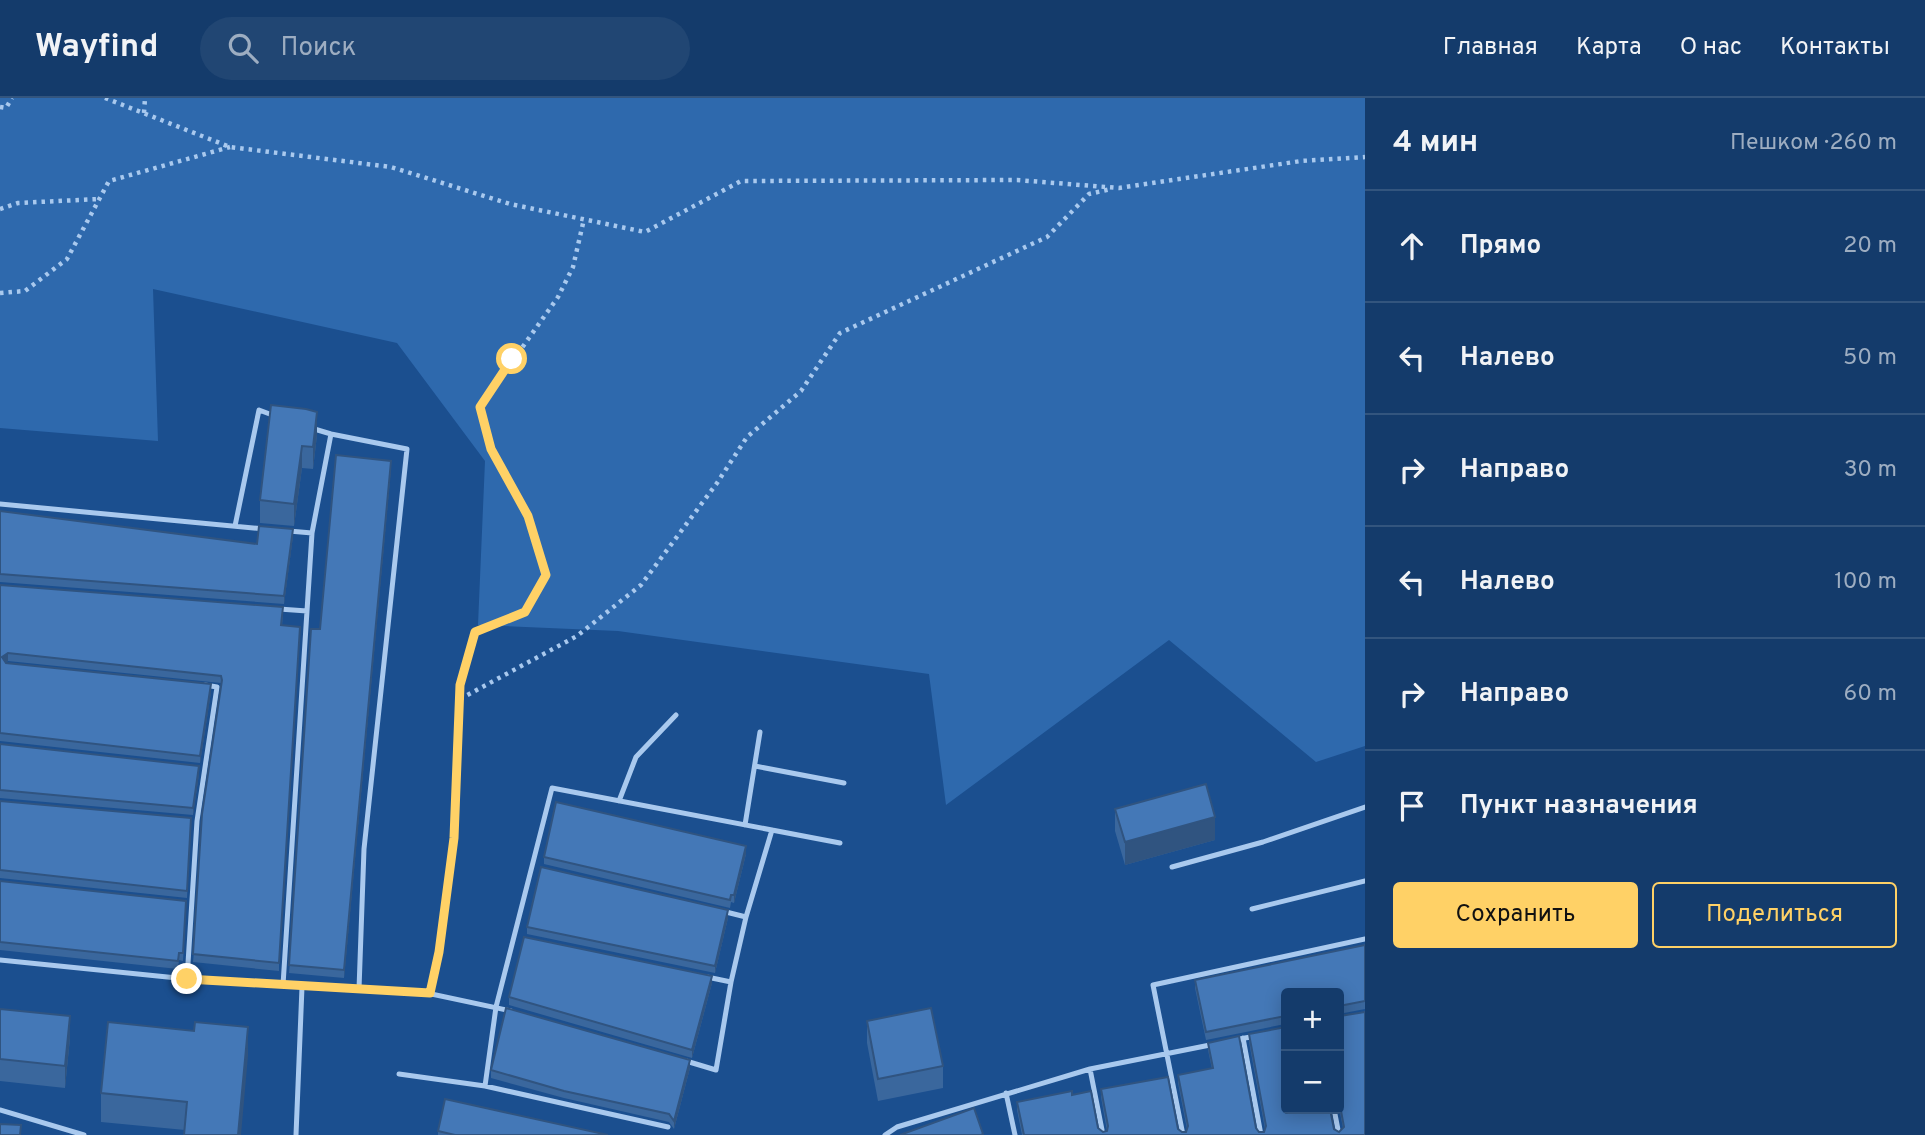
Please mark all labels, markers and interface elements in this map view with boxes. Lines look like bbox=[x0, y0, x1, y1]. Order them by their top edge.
search box bbox=[200, 17, 690, 80]
text: Wayfind bbox=[35, 27, 158, 69]
icon: search bbox=[224, 29, 262, 67]
text: Поиск bbox=[280, 32, 356, 65]
text: Главная bbox=[1443, 33, 1538, 63]
text: Карта bbox=[1576, 33, 1642, 63]
text: О нас bbox=[1680, 33, 1742, 63]
text: Контакты bbox=[1780, 33, 1890, 63]
text: 4 мин bbox=[1393, 125, 1478, 162]
text: Пешком · 260 m bbox=[1730, 129, 1897, 158]
icon: ahead bbox=[1393, 227, 1431, 265]
text: Прямо bbox=[1460, 230, 1541, 263]
text: 20 m bbox=[1843, 232, 1897, 261]
icon: left bbox=[1393, 339, 1431, 377]
text: Налево bbox=[1460, 342, 1555, 375]
route start bbox=[496, 343, 527, 374]
text: 50 m bbox=[1843, 344, 1897, 373]
icon: right bbox=[1393, 451, 1431, 489]
text: Направо bbox=[1460, 454, 1569, 487]
text: 30 m bbox=[1844, 456, 1897, 485]
icon: left bbox=[1393, 563, 1431, 601]
text: Налево bbox=[1460, 566, 1555, 599]
text: 100 m bbox=[1834, 568, 1897, 597]
icon: right bbox=[1393, 675, 1431, 713]
text: Направо bbox=[1460, 678, 1569, 711]
text: 60 m bbox=[1844, 680, 1897, 709]
icon: arrive bbox=[1393, 787, 1431, 825]
text: Пункт назначения bbox=[1460, 790, 1698, 823]
button: Сохранить bbox=[1393, 882, 1638, 948]
button: Поделиться bbox=[1652, 882, 1897, 948]
route end bbox=[171, 963, 202, 994]
map controls bbox=[1281, 988, 1344, 1114]
button: + bbox=[1281, 988, 1344, 1051]
button: − bbox=[1281, 1051, 1344, 1114]

